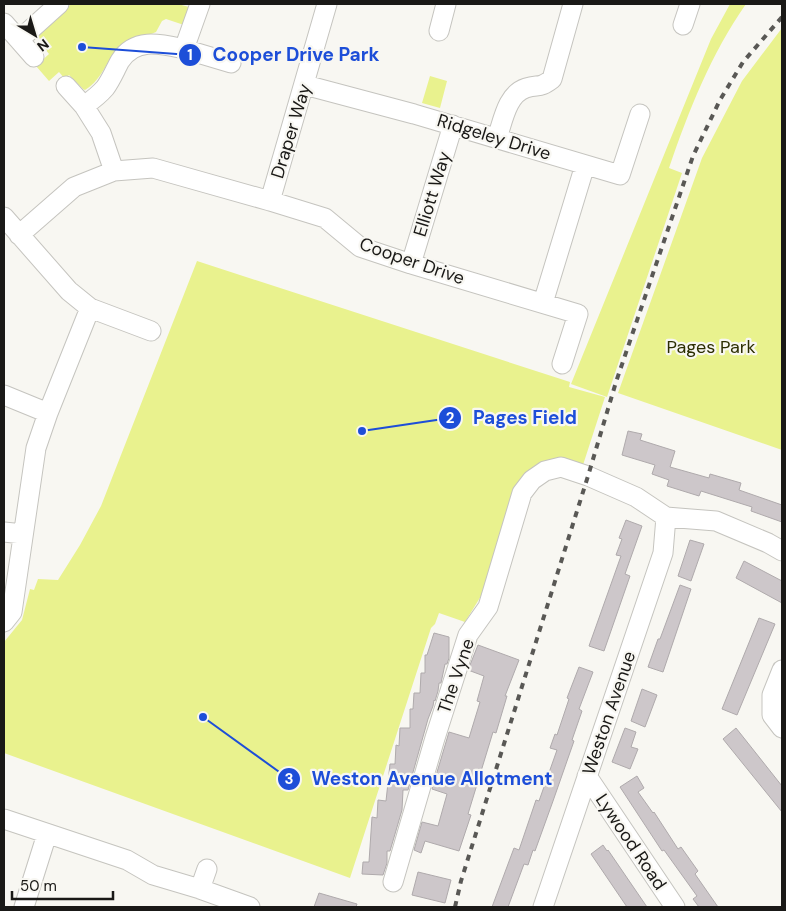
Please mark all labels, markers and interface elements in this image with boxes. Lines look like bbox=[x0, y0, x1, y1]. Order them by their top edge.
north arrow bbox=[10, 10, 60, 60]
text: N bbox=[33, 35, 53, 55]
callout: Cooper Drive Park bbox=[177, 38, 389, 72]
text: Cooper Drive Park bbox=[213, 42, 379, 67]
text: 1 bbox=[187, 45, 193, 65]
street label: Draper Way bbox=[265, 81, 317, 181]
street label: Ridgeley Drive bbox=[434, 108, 554, 166]
street label: Elliott Way bbox=[408, 149, 456, 239]
street label: Cooper Drive bbox=[356, 232, 468, 290]
park label: Pages Park bbox=[666, 335, 756, 359]
callout: Pages Field bbox=[438, 401, 587, 435]
text: Pages Field bbox=[473, 405, 577, 430]
text: 2 bbox=[446, 408, 455, 428]
street label: The Vyne bbox=[432, 635, 480, 717]
street label: Weston Avenue bbox=[577, 648, 641, 778]
callout: Weston Avenue Allotment bbox=[276, 762, 562, 796]
text: Weston Avenue Allotment bbox=[311, 766, 553, 791]
text: 3 bbox=[284, 769, 294, 789]
street label: Lywood Road bbox=[590, 789, 672, 895]
scale bar bbox=[12, 868, 114, 900]
text: 50 m bbox=[20, 876, 57, 896]

